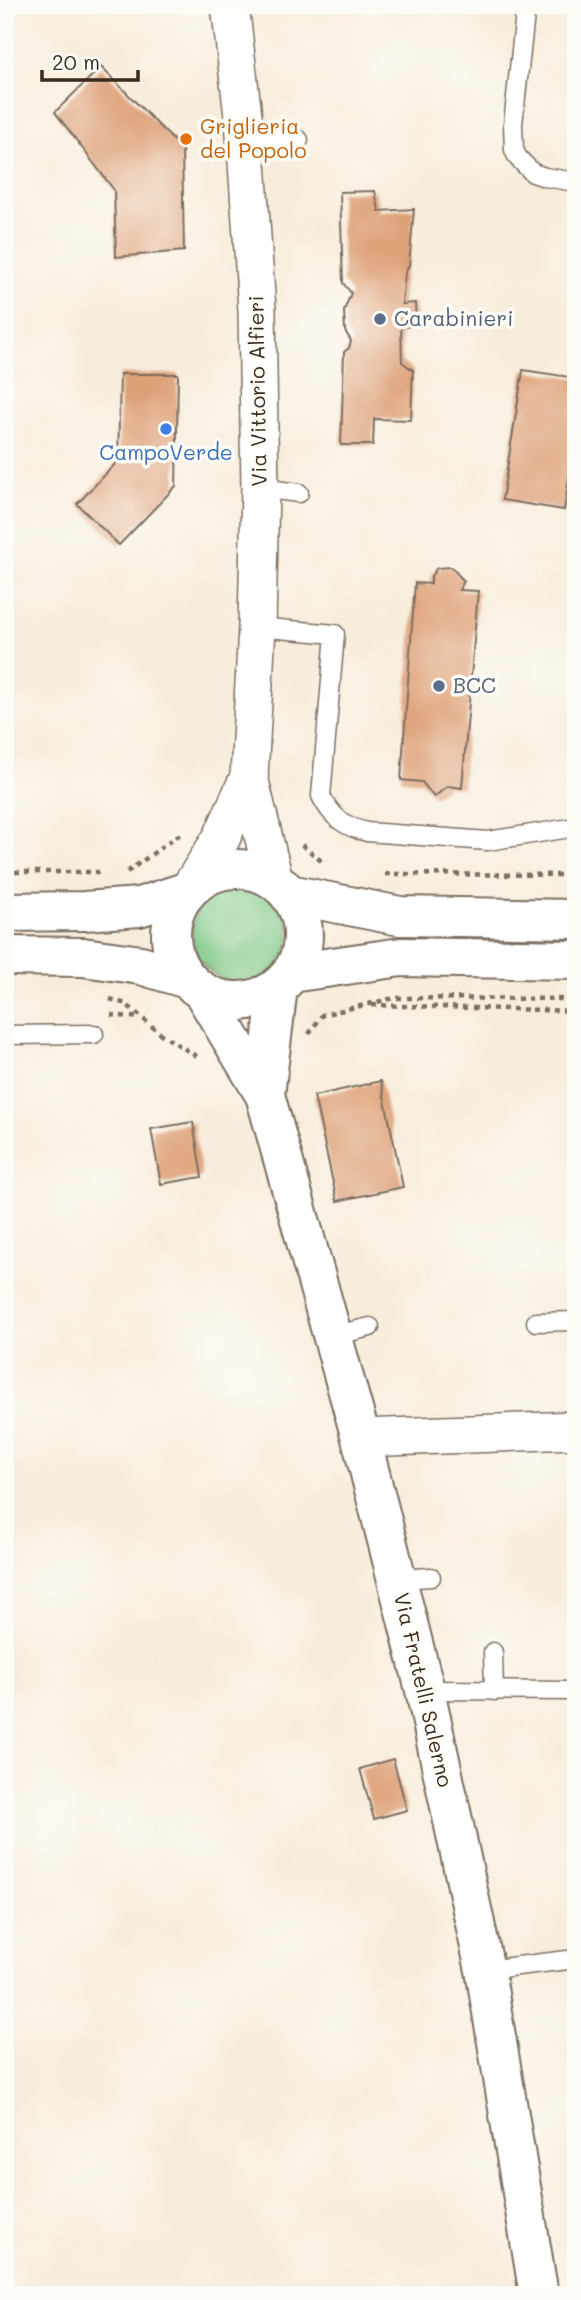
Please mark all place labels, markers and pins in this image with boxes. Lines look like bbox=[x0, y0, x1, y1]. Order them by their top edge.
place label: Griglieria del Popolo bbox=[200, 112, 307, 163]
marker: Griglieria del Popolo bbox=[178, 131, 194, 147]
place label: Carabinieri bbox=[394, 304, 514, 331]
marker: Carabinieri bbox=[372, 311, 388, 327]
marker: CampoVerde bbox=[158, 421, 174, 437]
place label: CampoVerde bbox=[99, 438, 233, 465]
place label: BCC bbox=[453, 671, 496, 698]
marker: BCC bbox=[431, 678, 447, 694]

